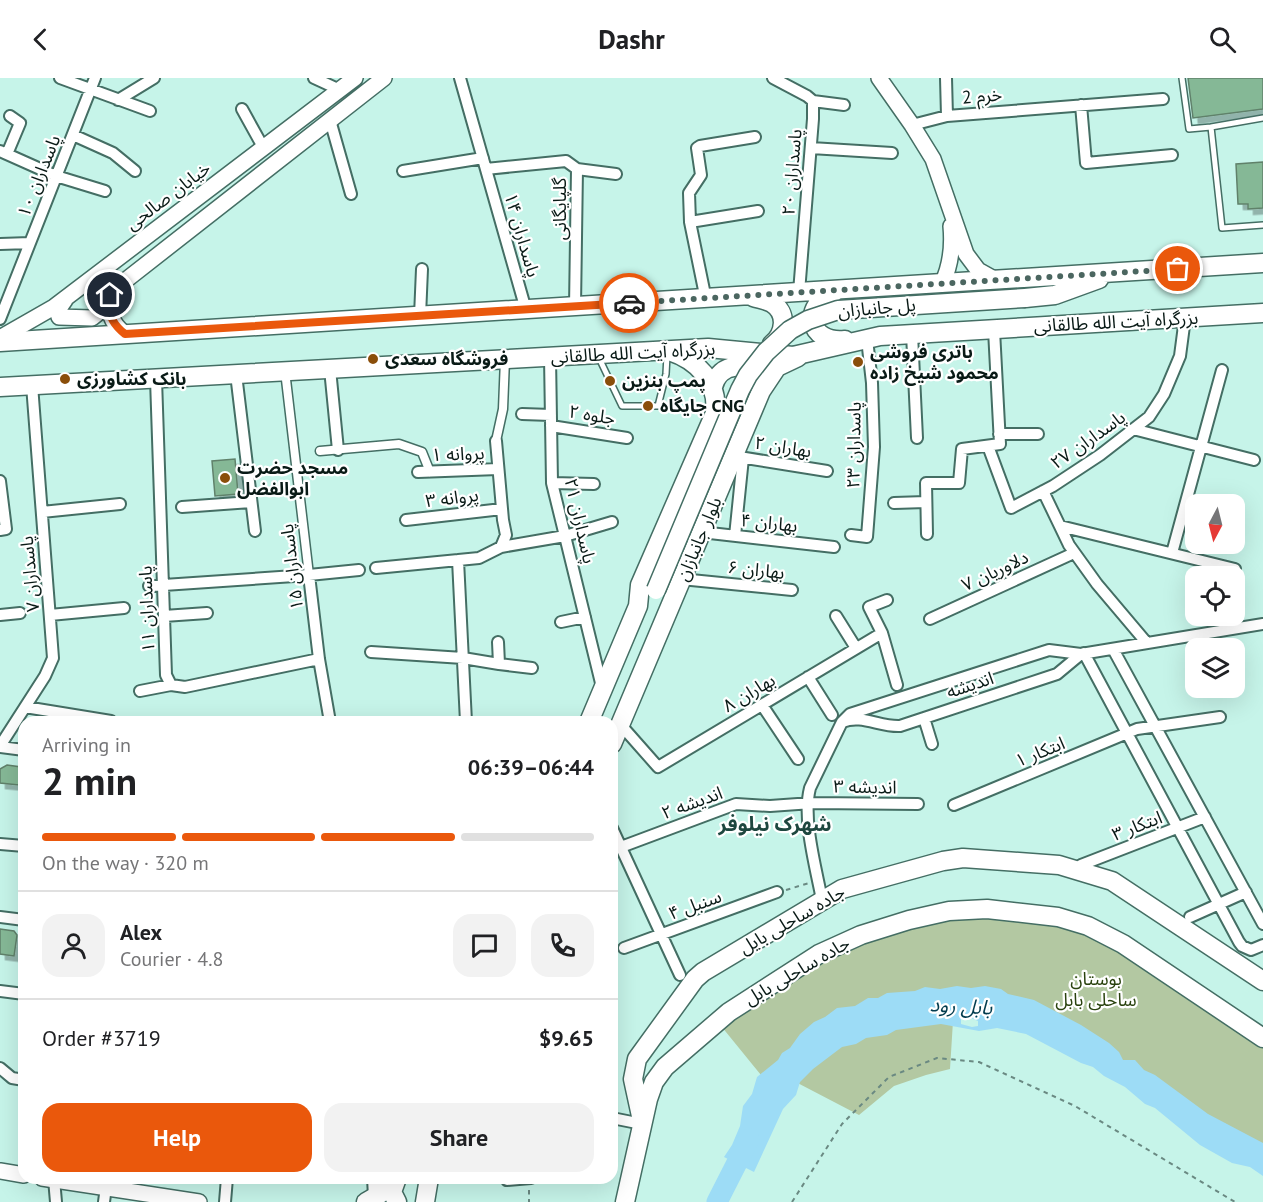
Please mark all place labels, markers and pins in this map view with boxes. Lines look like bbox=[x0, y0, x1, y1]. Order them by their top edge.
pin bbox=[1152, 243, 1203, 294]
pin bbox=[84, 269, 135, 320]
place label: باتری فروشی محمود شیخ زاده bbox=[870, 340, 999, 386]
place label: فروشگاه سعدی bbox=[385, 347, 508, 370]
marker: فروشگاه سعدی bbox=[366, 352, 380, 366]
marker: باتری فروشی محمود شیخ زاده bbox=[851, 355, 865, 369]
place label: بانک کشاورزی bbox=[77, 367, 187, 390]
place label: پمپ بنزین bbox=[622, 369, 706, 393]
marker: بانک کشاورزی bbox=[58, 372, 72, 386]
marker: پمپ بنزین bbox=[603, 374, 617, 388]
place label: جایگاه CNG bbox=[660, 394, 744, 417]
marker: جایگاه CNG bbox=[641, 399, 655, 413]
place label: مسجد حضرت ابوالفضل bbox=[237, 456, 348, 500]
marker: مسجد حضرت ابوالفضل bbox=[218, 471, 232, 485]

